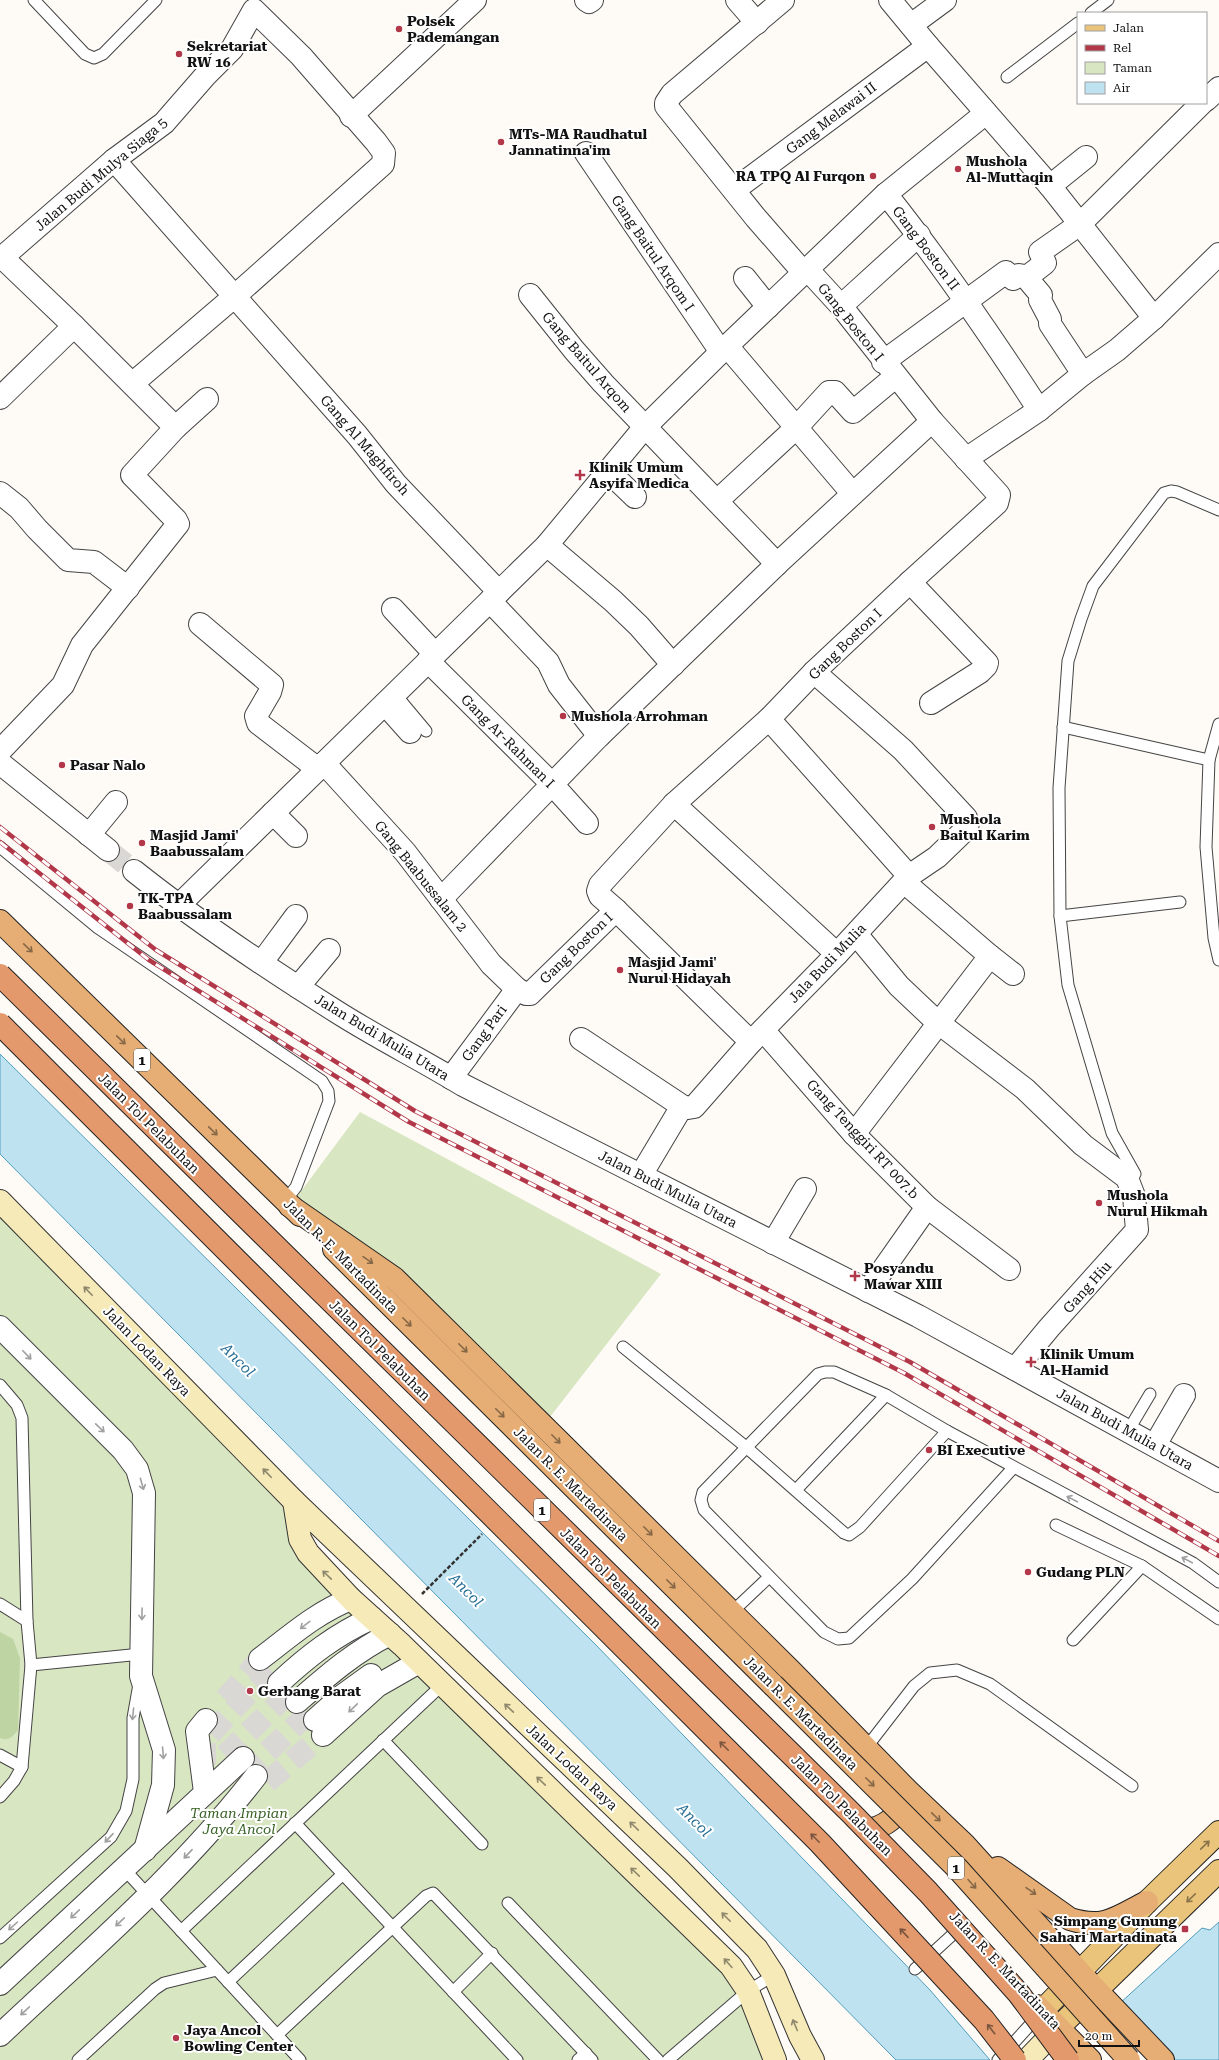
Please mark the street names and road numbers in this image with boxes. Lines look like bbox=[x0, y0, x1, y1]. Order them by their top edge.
street label: Gang Melawai II bbox=[783, 79, 879, 157]
street label: Jalan Budi Mulya Siaga 5 bbox=[32, 114, 170, 234]
street label: Gang Baitul Arqom I bbox=[608, 192, 698, 314]
street label: Gang Boston II bbox=[889, 203, 963, 293]
street label: Gang Boston I bbox=[815, 280, 887, 364]
street label: Gang Baitul Arqom bbox=[539, 309, 635, 416]
street label: Gang Al Maghfiroh bbox=[317, 392, 413, 498]
street label: Gang Boston I bbox=[805, 605, 885, 683]
street label: Gang Ar-Rahman I bbox=[458, 691, 558, 791]
street label: Gang Baabussalam 2 bbox=[371, 817, 471, 935]
street label: Gang Boston I bbox=[536, 909, 616, 987]
street label: Jala Budi Mulia bbox=[785, 920, 869, 1006]
street label: Jalan Budi Mulia Utara bbox=[312, 991, 452, 1084]
street label: Gang Pari bbox=[458, 1001, 510, 1064]
road number: 1 bbox=[134, 1049, 150, 1071]
street label: Jalan Tol Pelabuhan bbox=[95, 1069, 203, 1177]
street label: Gang Tenggiri RT 007.b bbox=[804, 1076, 922, 1202]
street label: Jalan Budi Mulia Utara bbox=[596, 1147, 740, 1231]
street label: Jalan R. E. Martadinata bbox=[281, 1196, 402, 1317]
street label: Gang Hiu bbox=[1060, 1258, 1115, 1316]
street label: Jalan Tol Pelabuhan bbox=[326, 1296, 434, 1404]
street label: Jalan Lodan Raya bbox=[100, 1303, 194, 1399]
street label: Jalan Budi Mulia Utara bbox=[1054, 1385, 1196, 1473]
street label: Jalan R. E. Martadinata bbox=[511, 1424, 632, 1545]
road number: 1 bbox=[534, 1499, 550, 1521]
street label: Jalan Tol Pelabuhan bbox=[557, 1524, 665, 1632]
street label: Jalan R. E. Martadinata bbox=[741, 1653, 862, 1774]
street label: Jalan Lodan Raya bbox=[523, 1721, 621, 1814]
street label: Jalan Tol Pelabuhan bbox=[788, 1751, 896, 1859]
road number: 1 bbox=[948, 1857, 964, 1879]
street label: Jalan R. E. Martadinata bbox=[946, 1908, 1064, 2032]

